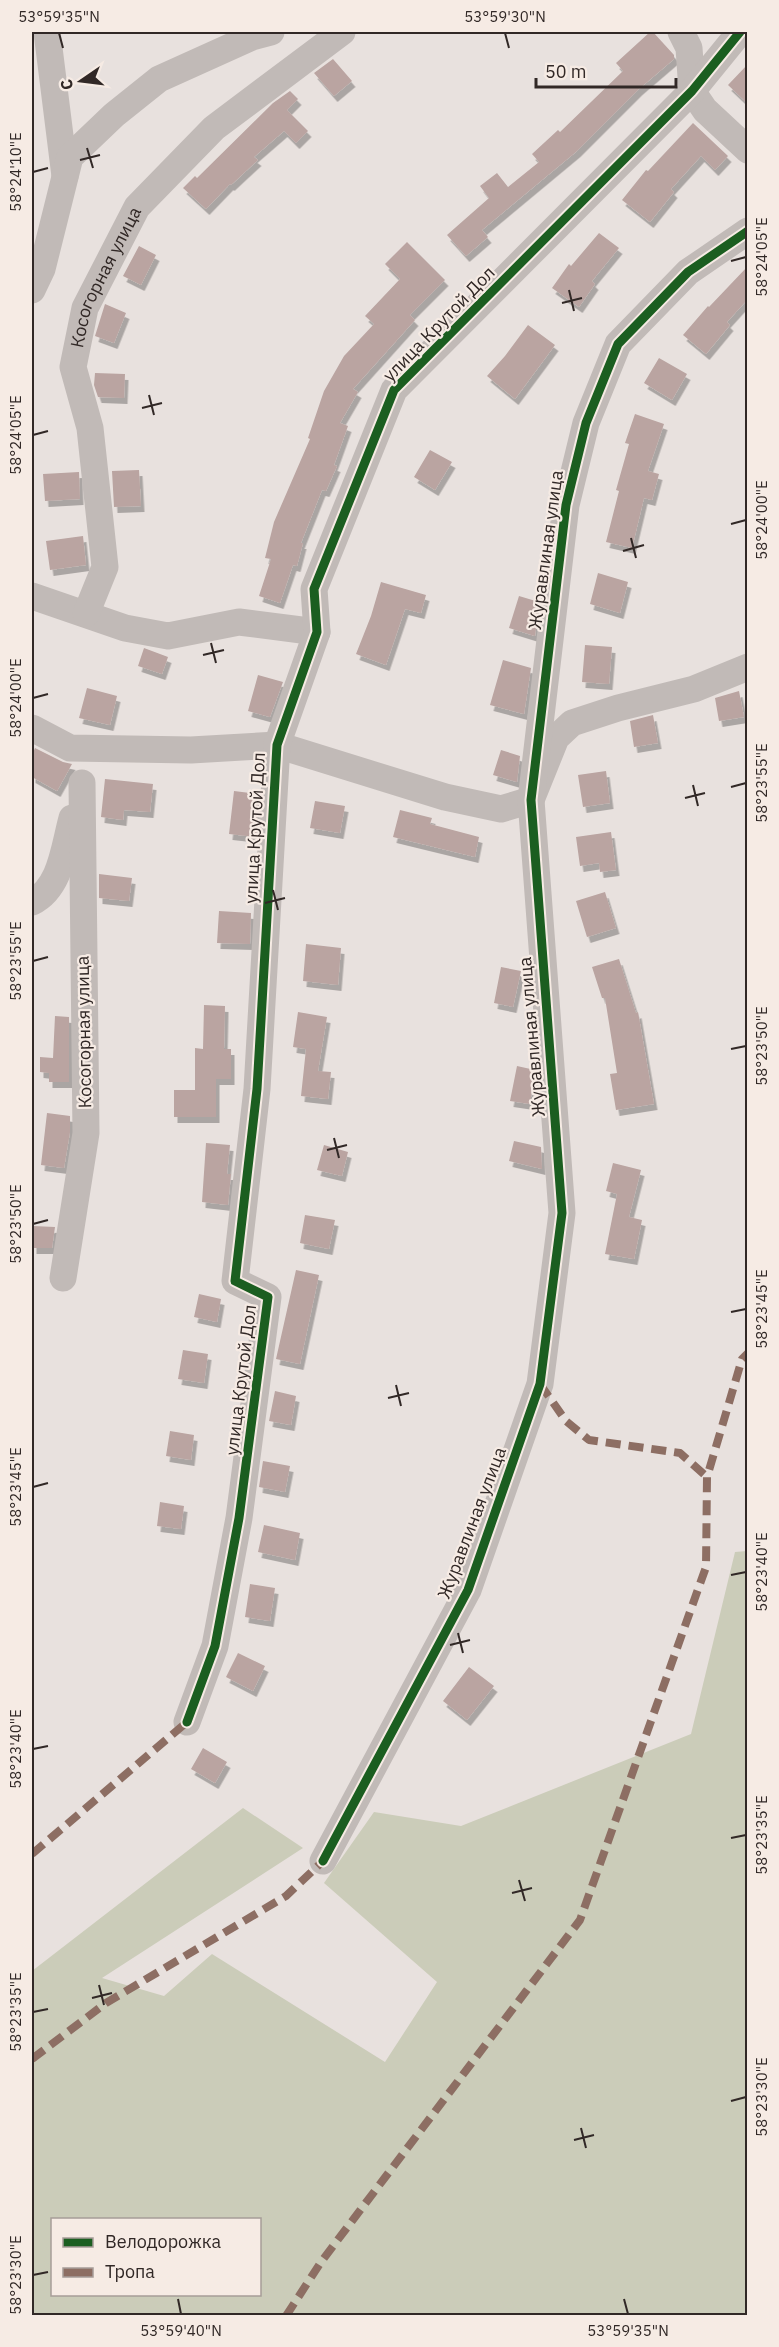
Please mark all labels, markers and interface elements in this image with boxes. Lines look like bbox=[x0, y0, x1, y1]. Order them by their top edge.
text: 53°59'35"N bbox=[18, 7, 100, 26]
text: 53°59'30"N bbox=[464, 7, 546, 26]
north arrow bbox=[51, 51, 111, 111]
scale bar bbox=[536, 51, 676, 89]
text: 50 m bbox=[545, 60, 587, 83]
text: С bbox=[55, 77, 77, 92]
text: 58°24'10"E bbox=[6, 132, 25, 212]
street label: Косогорная улица bbox=[65, 202, 146, 350]
text: 58°24'05"E bbox=[752, 217, 771, 297]
street label: улица Крутой Дол bbox=[378, 261, 500, 386]
text: 58°24'05"E bbox=[6, 395, 25, 475]
street label: Журавлиная улица bbox=[523, 468, 568, 631]
text: 58°24'00"E bbox=[752, 480, 771, 560]
text: 58°24'00"E bbox=[6, 658, 25, 738]
text: 58°23'55"E bbox=[752, 743, 771, 823]
street label: улица Крутой Дол bbox=[239, 752, 270, 904]
text: 58°23'55"E bbox=[6, 921, 25, 1001]
street label: Косогорная улица bbox=[71, 955, 96, 1108]
street label: Журавлиная улица bbox=[513, 956, 550, 1118]
text: 58°23'50"E bbox=[752, 1006, 771, 1086]
text: 58°23'50"E bbox=[6, 1184, 25, 1264]
text: 58°23'45"E bbox=[752, 1269, 771, 1349]
street label: улица Крутой Дол bbox=[220, 1303, 261, 1457]
street label: Журавлиная улица bbox=[432, 1443, 511, 1602]
text: 58°23'45"E bbox=[6, 1447, 25, 1527]
text: 58°23'40"E bbox=[752, 1532, 771, 1612]
text: 58°23'40"E bbox=[6, 1709, 25, 1789]
text: 58°23'35"E bbox=[752, 1795, 771, 1875]
text: 58°23'35"E bbox=[6, 1972, 25, 2052]
text: 58°23'30"E bbox=[752, 2057, 771, 2137]
legend bbox=[51, 2218, 261, 2296]
text: Велодорожка bbox=[105, 2230, 221, 2253]
text: 58°23'30"E bbox=[6, 2235, 25, 2315]
text: Тропа bbox=[105, 2260, 155, 2283]
text: 53°59'40"N bbox=[140, 2321, 222, 2340]
text: 53°59'35"N bbox=[587, 2321, 669, 2340]

